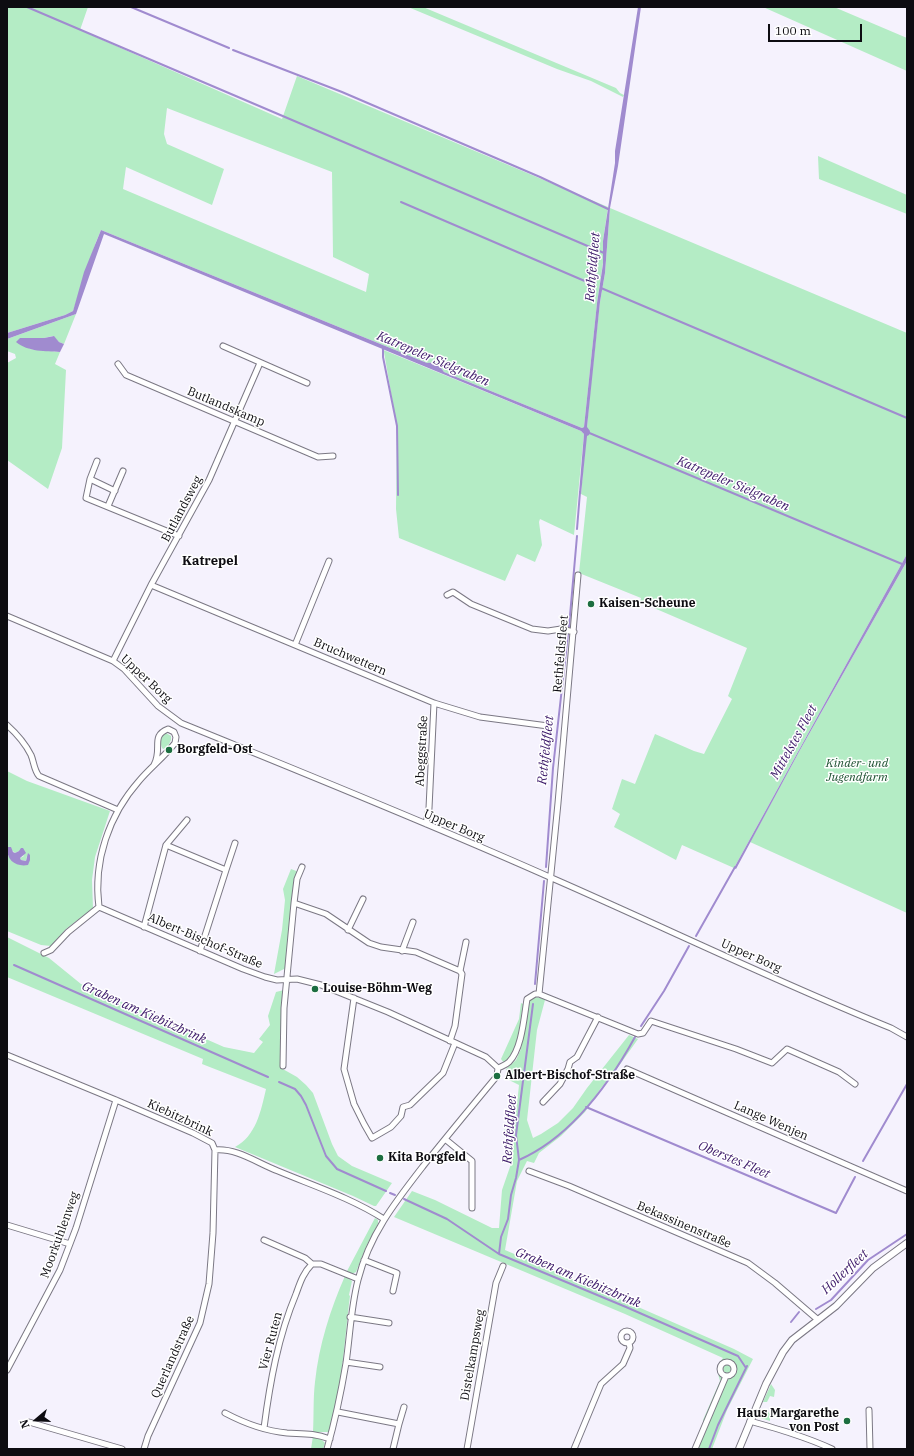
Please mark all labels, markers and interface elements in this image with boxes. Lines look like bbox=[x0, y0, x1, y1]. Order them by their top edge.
scale bar bbox=[770, 16, 864, 42]
text: 100 m bbox=[775, 23, 811, 38]
water label: Rethfeldfleet bbox=[582, 232, 604, 302]
water label: Katrepeler Sielgraben bbox=[374, 328, 492, 390]
street label: Butlandskamp bbox=[185, 384, 267, 430]
water label: Katrepeler Sielgraben bbox=[674, 453, 792, 515]
street label: Butlandsweg bbox=[159, 474, 205, 544]
district label: Katrepel bbox=[182, 553, 238, 569]
place label: Kaisen-Scheune bbox=[599, 597, 695, 611]
marker: Kaisen-Scheune bbox=[586, 599, 596, 609]
street label: Rethfeldsfleet bbox=[550, 615, 572, 693]
street label: Bruchwettern bbox=[311, 635, 389, 679]
street label: Upper Borg bbox=[117, 652, 175, 706]
water label: Mittelstes Fleet bbox=[767, 702, 821, 782]
street label: Abeggstraße bbox=[413, 715, 431, 787]
water label: Rethfeldfleet bbox=[535, 715, 557, 785]
place label: Borgfeld-Ost bbox=[177, 743, 252, 757]
marker: Borgfeld-Ost bbox=[164, 745, 174, 755]
park label: Kinder- und Jugendfarm bbox=[826, 757, 888, 785]
street label: Upper Borg bbox=[421, 807, 487, 845]
street label: Albert-Bischof-Straße bbox=[145, 910, 265, 972]
street label: Upper Borg bbox=[718, 936, 784, 976]
water label: Graben am Kiebitzbrink bbox=[79, 978, 209, 1048]
place label: Louise-Böhm-Weg bbox=[323, 982, 432, 996]
marker: Louise-Böhm-Weg bbox=[310, 984, 320, 994]
place label: Albert-Bischof-Straße bbox=[505, 1069, 635, 1083]
marker: Albert-Bischof-Straße bbox=[492, 1071, 502, 1081]
water label: Rethfeldfleet bbox=[500, 1094, 520, 1164]
street label: Kiebitzbrink bbox=[145, 1096, 215, 1140]
street label: Lange Wenjen bbox=[732, 1098, 810, 1144]
water label: Oberstes Fleet bbox=[696, 1138, 772, 1182]
place label: Kita Borgfeld bbox=[388, 1151, 466, 1165]
marker: Kita Borgfeld bbox=[375, 1153, 385, 1163]
street label: Moorkuhlenweg bbox=[38, 1190, 82, 1280]
street label: Bekassinenstraße bbox=[635, 1199, 733, 1251]
water label: Graben am Kiebitzbrink bbox=[513, 1245, 643, 1311]
water label: Hollerfleet bbox=[818, 1246, 872, 1298]
street label: Distelkampsweg bbox=[458, 1308, 488, 1402]
street label: Vier Ruten bbox=[256, 1310, 286, 1372]
street label: Querlandstraße bbox=[148, 1313, 198, 1401]
north arrow bbox=[16, 1400, 56, 1440]
place label: Haus Margarethe von Post bbox=[737, 1407, 839, 1435]
marker: Haus Margarethe von Post bbox=[842, 1416, 852, 1426]
text: N bbox=[17, 1418, 33, 1430]

